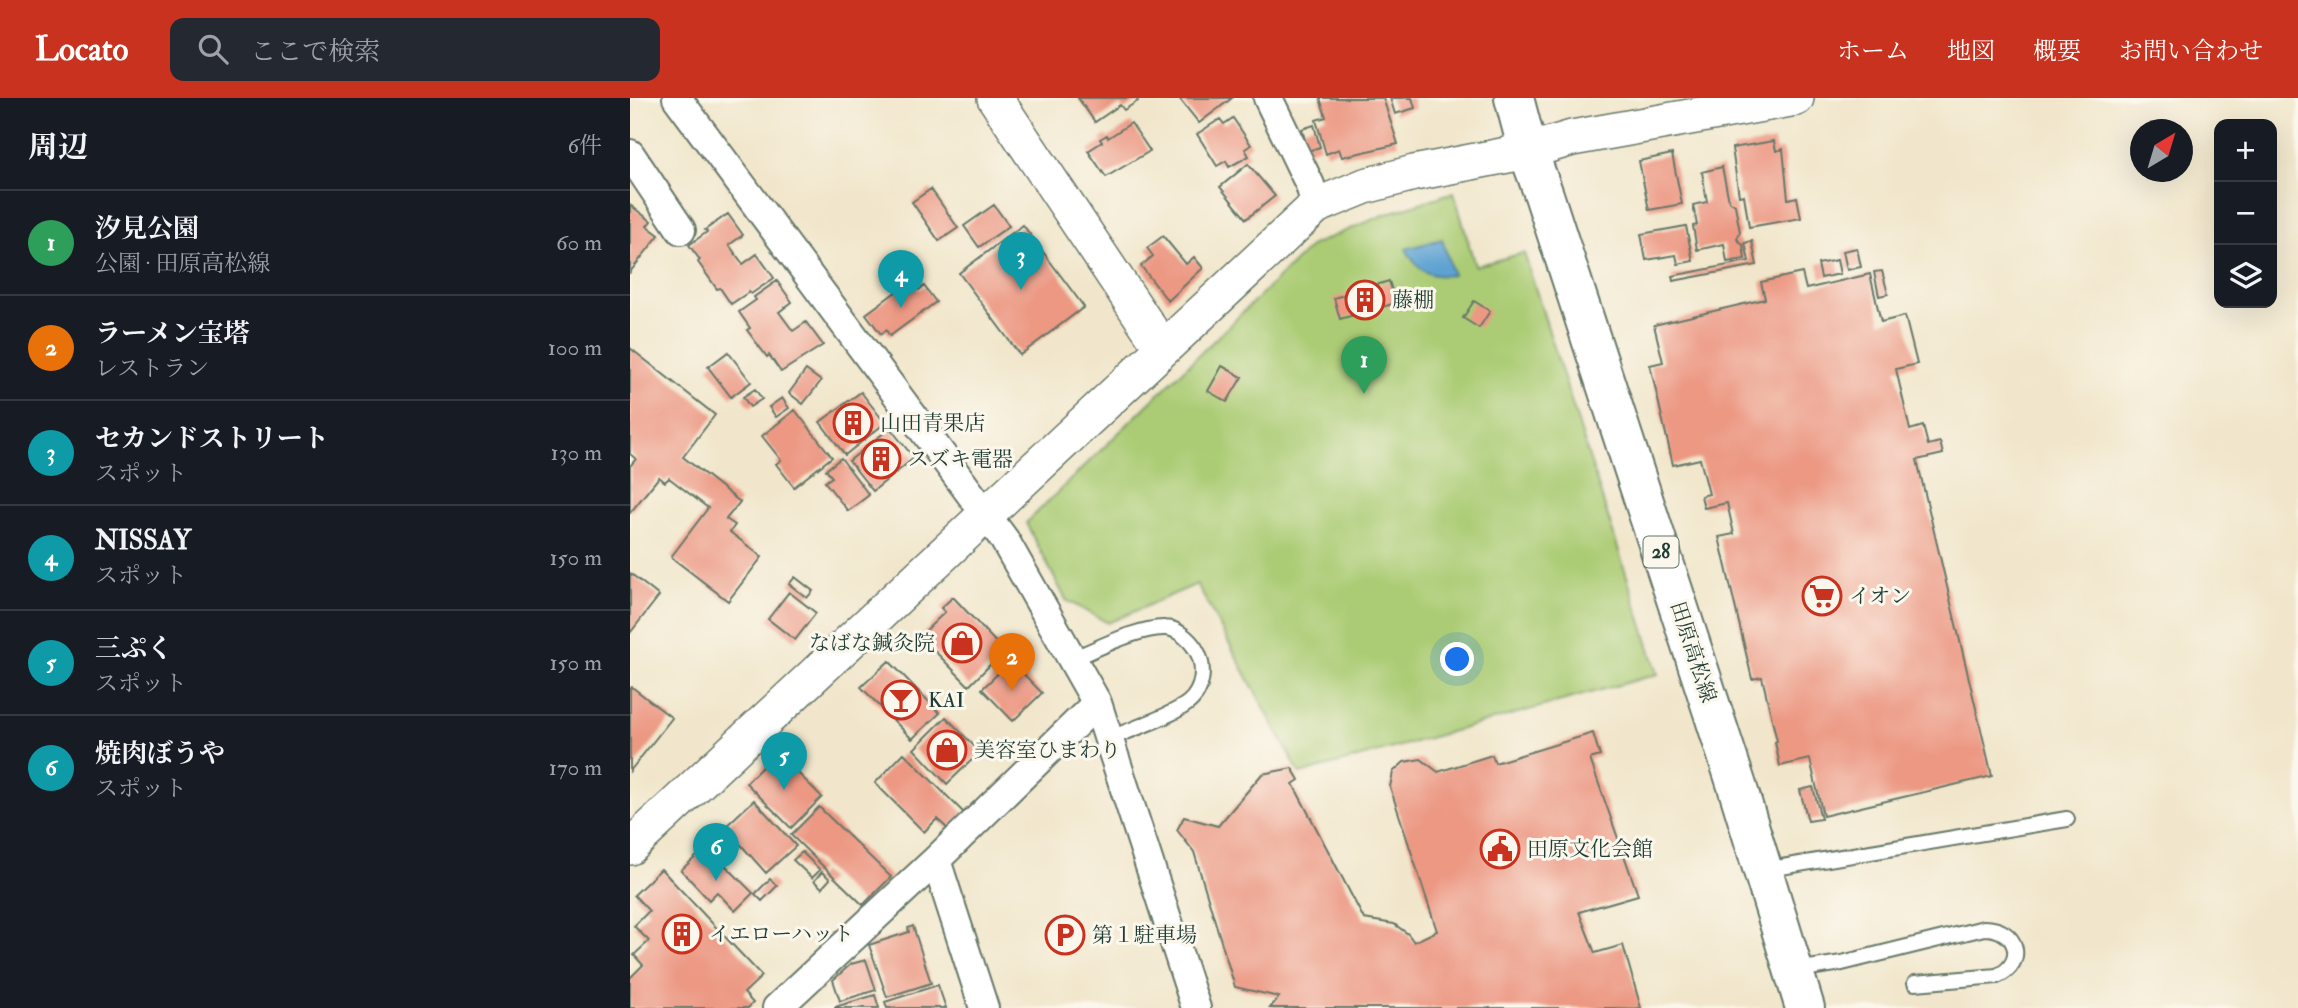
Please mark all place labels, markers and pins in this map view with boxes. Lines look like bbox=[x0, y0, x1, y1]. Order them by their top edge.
pin: 3 bbox=[998, 232, 1044, 290]
pin: 4 bbox=[878, 250, 924, 308]
building icon: 藤棚 bbox=[1344, 279, 1386, 321]
place label: 藤棚 bbox=[1392, 287, 1434, 314]
pin: 1 bbox=[1341, 336, 1387, 394]
building icon: 山田青果店 bbox=[832, 402, 874, 444]
place label: 山田青果店 bbox=[880, 410, 985, 437]
building icon: スズキ電器 bbox=[860, 438, 902, 480]
place label: スズキ電器 bbox=[908, 446, 1013, 473]
supermarket icon: イオン bbox=[1801, 575, 1843, 617]
place label: イオン bbox=[1849, 583, 1911, 610]
shop icon: なばな鍼灸院 bbox=[941, 622, 983, 664]
place label: なばな鍼灸院 bbox=[809, 630, 935, 657]
pin: 2 bbox=[989, 633, 1035, 691]
bar icon: KAI bbox=[880, 679, 922, 721]
place label: KAI bbox=[928, 687, 965, 714]
shop icon: 美容室ひまわり bbox=[926, 729, 968, 771]
pin: 5 bbox=[761, 732, 807, 790]
place label: 美容室ひまわり bbox=[974, 737, 1121, 764]
pin: 6 bbox=[693, 823, 739, 881]
public building icon: 田原文化会館 bbox=[1479, 828, 1521, 870]
place label: 田原文化会館 bbox=[1527, 836, 1653, 863]
building icon: イエローハット bbox=[661, 913, 703, 955]
parking icon: 第１駐車場 bbox=[1044, 914, 1086, 956]
place label: イエローハット bbox=[709, 921, 854, 948]
place label: 第１駐車場 bbox=[1092, 922, 1197, 949]

